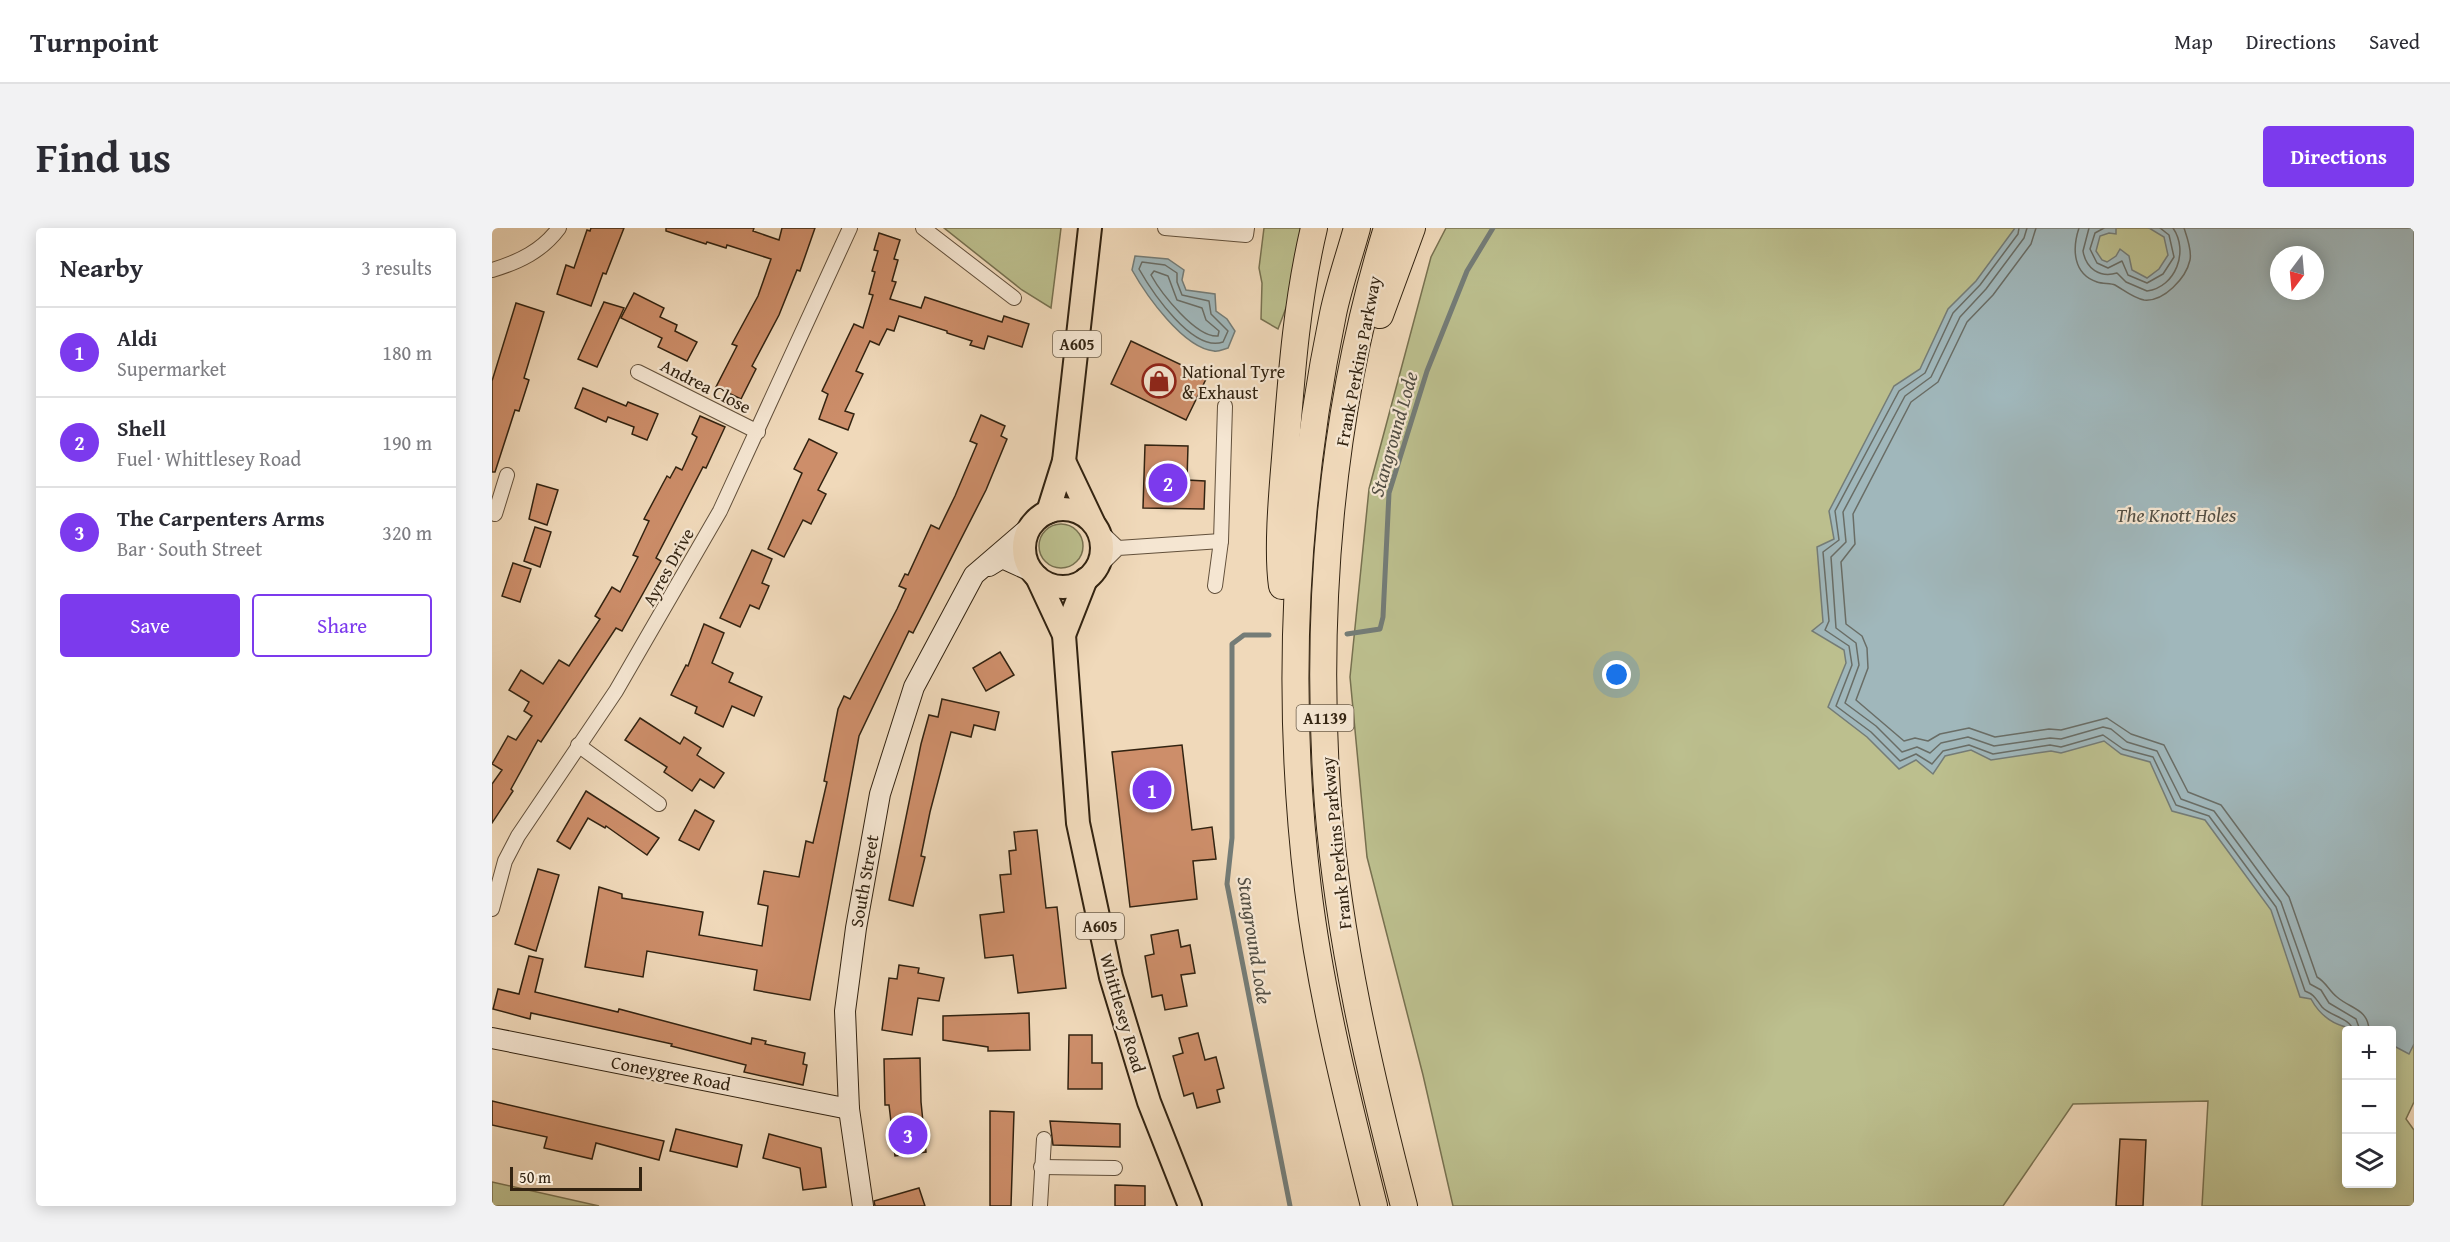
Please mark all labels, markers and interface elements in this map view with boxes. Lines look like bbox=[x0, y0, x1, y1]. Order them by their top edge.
text: Turnpoint bbox=[30, 21, 159, 62]
text: Map bbox=[2174, 26, 2213, 57]
text: Directions bbox=[2246, 26, 2336, 57]
text: Saved bbox=[2369, 26, 2420, 57]
text: Find us bbox=[36, 126, 171, 187]
button: Directions bbox=[2263, 126, 2414, 187]
north arrow bbox=[2270, 246, 2324, 300]
text: Nearby bbox=[60, 248, 143, 287]
text: 3 results bbox=[361, 253, 432, 282]
street label: Frank Perkins Parkway bbox=[1328, 273, 1388, 449]
text: Aldi bbox=[117, 322, 157, 354]
road number: A605 bbox=[1053, 331, 1101, 357]
text: 1 bbox=[74, 338, 85, 367]
text: 180 m bbox=[382, 338, 432, 367]
street label: Andrea Close bbox=[656, 352, 756, 420]
text: Supermarket bbox=[117, 354, 226, 383]
place label: National Tyre & Exhaust bbox=[1182, 358, 1285, 406]
shop icon: National Tyre & Exhaust bbox=[1141, 363, 1177, 399]
water label: Stanground Lode bbox=[1361, 368, 1425, 500]
text: Shell bbox=[117, 412, 166, 444]
text: 2 bbox=[74, 428, 85, 457]
text: 190 m bbox=[382, 428, 432, 457]
text: Fuel · Whittlesey Road bbox=[117, 444, 301, 473]
pin: 2 bbox=[1148, 460, 1188, 506]
water label: The Knott Holes bbox=[2116, 500, 2237, 529]
text: The Carpenters Arms bbox=[117, 502, 325, 534]
text: 3 bbox=[74, 518, 85, 547]
text: 320 m bbox=[382, 518, 432, 547]
street label: Ayres Drive bbox=[635, 523, 701, 611]
text: Bar · South Street bbox=[117, 534, 262, 563]
button: Save bbox=[60, 594, 240, 657]
button: Share bbox=[252, 594, 432, 657]
your location bbox=[1602, 660, 1631, 689]
road number: A1139 bbox=[1296, 705, 1354, 731]
street label: Frank Perkins Parkway bbox=[1314, 755, 1358, 931]
pin: 1 bbox=[1132, 768, 1172, 812]
street label: South Street bbox=[843, 832, 886, 929]
water label: Stanground Lode bbox=[1231, 874, 1279, 1006]
road number: A605 bbox=[1076, 913, 1124, 939]
street label: Whittlesey Road bbox=[1093, 950, 1153, 1076]
map controls bbox=[2342, 1026, 2396, 1188]
button: + bbox=[2342, 1026, 2396, 1080]
street label: Coneygree Road bbox=[609, 1048, 733, 1098]
button: − bbox=[2342, 1080, 2396, 1134]
pin: 3 bbox=[888, 1112, 928, 1158]
button: layers bbox=[2342, 1134, 2396, 1188]
scale bar bbox=[510, 1164, 642, 1192]
text: 50 m bbox=[519, 1165, 551, 1189]

